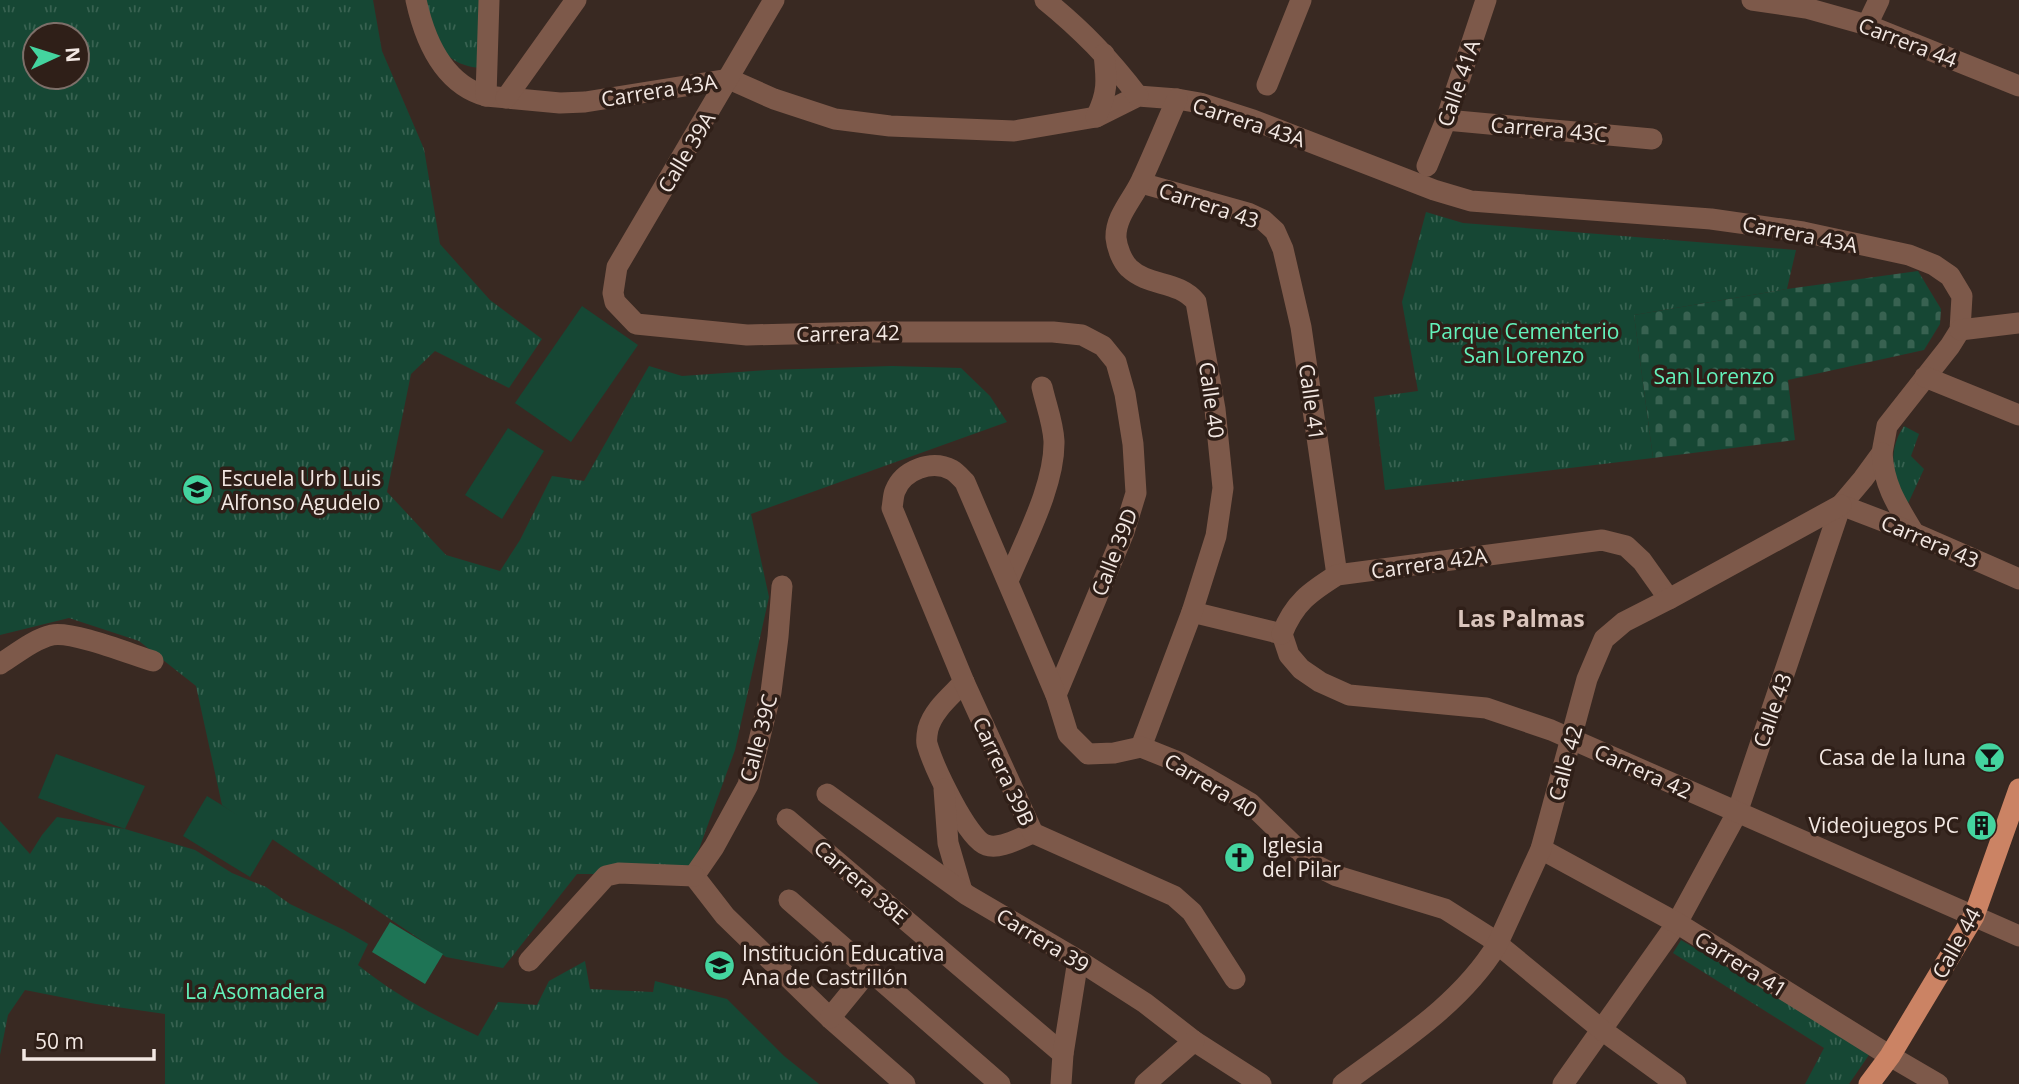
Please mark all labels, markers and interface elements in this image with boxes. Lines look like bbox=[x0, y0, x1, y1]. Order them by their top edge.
street label: Carrera 44 bbox=[1855, 10, 1961, 74]
north arrow bbox=[21, 21, 91, 91]
street label: Calle 41A bbox=[1430, 35, 1486, 130]
text: N bbox=[59, 46, 86, 63]
street label: Carrera 43A bbox=[599, 67, 720, 113]
street label: Carrera 43A bbox=[1189, 91, 1310, 154]
street label: Calle 39A bbox=[651, 106, 722, 198]
street label: Carrera 43C bbox=[1490, 110, 1608, 148]
street label: Carrera 43 bbox=[1155, 176, 1263, 234]
street label: Carrera 43A bbox=[1740, 209, 1861, 259]
park label: Parque Cementerio San Lorenzo bbox=[1429, 317, 1619, 369]
street label: Carrera 42 bbox=[796, 318, 900, 348]
street label: Calle 40 bbox=[1193, 360, 1231, 440]
street label: Calle 41 bbox=[1293, 362, 1331, 442]
park label: San Lorenzo bbox=[1654, 362, 1774, 390]
place label: Escuela Urb Luis Alfonso Agudelo bbox=[221, 464, 381, 516]
school or university icon: Escuela Urb Luis Alfonso Agudelo bbox=[181, 473, 215, 507]
street label: Calle 39D bbox=[1084, 504, 1144, 600]
street label: Carrera 43 bbox=[1877, 508, 1983, 574]
street label: Carrera 42A bbox=[1369, 541, 1490, 585]
district label: Las Palmas bbox=[1457, 602, 1585, 634]
street label: Calle 43 bbox=[1746, 669, 1798, 751]
street label: Calle 39C bbox=[733, 691, 783, 785]
street label: Carrera 39B bbox=[967, 712, 1041, 830]
street label: Calle 42 bbox=[1542, 722, 1588, 804]
street label: Carrera 42 bbox=[1590, 737, 1696, 805]
bar icon: Casa de la luna bbox=[1972, 740, 2006, 774]
place label: Casa de la luna bbox=[1819, 743, 1966, 771]
street label: Carrera 40 bbox=[1159, 746, 1263, 824]
building icon: Videojuegos PC bbox=[1965, 808, 1999, 842]
place label: Videojuegos PC bbox=[1809, 811, 1959, 839]
place label: Iglesia del Pilar bbox=[1262, 831, 1341, 883]
street label: Carrera 38E bbox=[808, 834, 914, 930]
church icon: Iglesia del Pilar bbox=[1222, 840, 1256, 874]
street label: Carrera 39 bbox=[991, 901, 1095, 979]
street label: Calle 44 bbox=[1925, 903, 1987, 983]
street label: Carrera 41 bbox=[1690, 925, 1792, 1003]
place label: Institución Educativa Ana de Castrillón bbox=[742, 939, 944, 991]
school or university icon: Institución Educativa Ana de Castrillón bbox=[702, 948, 736, 982]
park label: La Asomadera bbox=[185, 977, 325, 1005]
scale bar bbox=[24, 1018, 154, 1062]
text: 50 m bbox=[35, 1027, 84, 1055]

